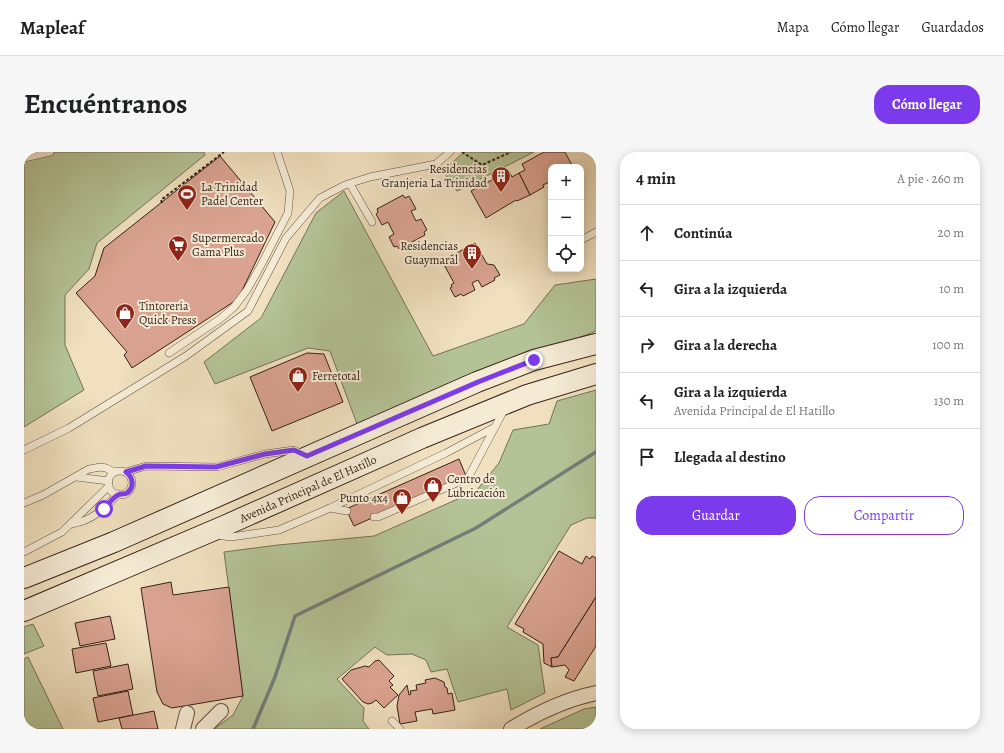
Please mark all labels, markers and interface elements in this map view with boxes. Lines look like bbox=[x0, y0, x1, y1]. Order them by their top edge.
text: Mapleaf bbox=[20, 15, 85, 41]
text: Mapa bbox=[777, 18, 809, 37]
text: Cómo llegar bbox=[831, 18, 899, 37]
text: Guardados bbox=[921, 18, 984, 37]
text: Encuéntranos bbox=[24, 85, 188, 123]
button: Cómo llegar bbox=[874, 85, 980, 124]
place label: Residencias Granjeria La Trinidad bbox=[382, 161, 488, 191]
map controls bbox=[548, 164, 584, 272]
button: + bbox=[548, 164, 584, 200]
building icon: Residencias Granjeria La Trinidad bbox=[490, 165, 512, 193]
text: 4 min bbox=[636, 167, 676, 190]
text: A pie · 260 m bbox=[897, 170, 964, 187]
place label: La Trinidad Padel Center bbox=[201, 179, 264, 209]
sports icon: La Trinidad Padel Center bbox=[176, 183, 198, 211]
button: − bbox=[548, 200, 584, 236]
icon: ahead bbox=[636, 222, 658, 244]
text: Continúa bbox=[674, 223, 732, 243]
text: 20 m bbox=[938, 224, 964, 241]
place label: Supermercado Gama Plus bbox=[192, 230, 264, 260]
supermarket icon: Supermercado Gama Plus bbox=[167, 234, 189, 262]
button: locate bbox=[548, 236, 584, 272]
place label: Residencias Guaymaral bbox=[400, 238, 458, 268]
building icon: Residencias Guaymaral bbox=[461, 242, 483, 270]
icon: left bbox=[636, 278, 658, 300]
text: Gira a la izquierda bbox=[674, 279, 787, 299]
text: 10 m bbox=[939, 280, 964, 297]
place label: Tintorería Quick Press bbox=[139, 298, 197, 328]
shop icon: Tintorería Quick Press bbox=[114, 302, 136, 330]
icon: right bbox=[636, 334, 658, 356]
text: Gira a la derecha bbox=[674, 335, 777, 355]
text: 100 m bbox=[932, 336, 964, 353]
route end bbox=[525, 351, 543, 369]
shop icon: Ferretotal bbox=[287, 365, 309, 393]
place label: Ferretotal bbox=[312, 368, 360, 384]
text: Gira a la izquierda bbox=[674, 382, 787, 402]
icon: left bbox=[636, 390, 658, 412]
text: 130 m bbox=[934, 392, 964, 409]
text: Avenida Principal de El Hatillo bbox=[674, 402, 835, 419]
icon: arrive bbox=[636, 446, 658, 468]
text: Llegada al destino bbox=[674, 447, 786, 467]
street label: Avenida Principal de El Hatillo bbox=[236, 451, 379, 527]
place label: Centro de Lubricación bbox=[447, 471, 506, 501]
shop icon: Centro de Lubricación bbox=[422, 475, 444, 503]
shop icon: Punto 4x4 bbox=[391, 487, 413, 515]
place label: Punto 4x4 bbox=[339, 490, 389, 506]
button: Guardar bbox=[636, 496, 796, 535]
button: Compartir bbox=[804, 496, 964, 535]
route start bbox=[95, 500, 113, 518]

